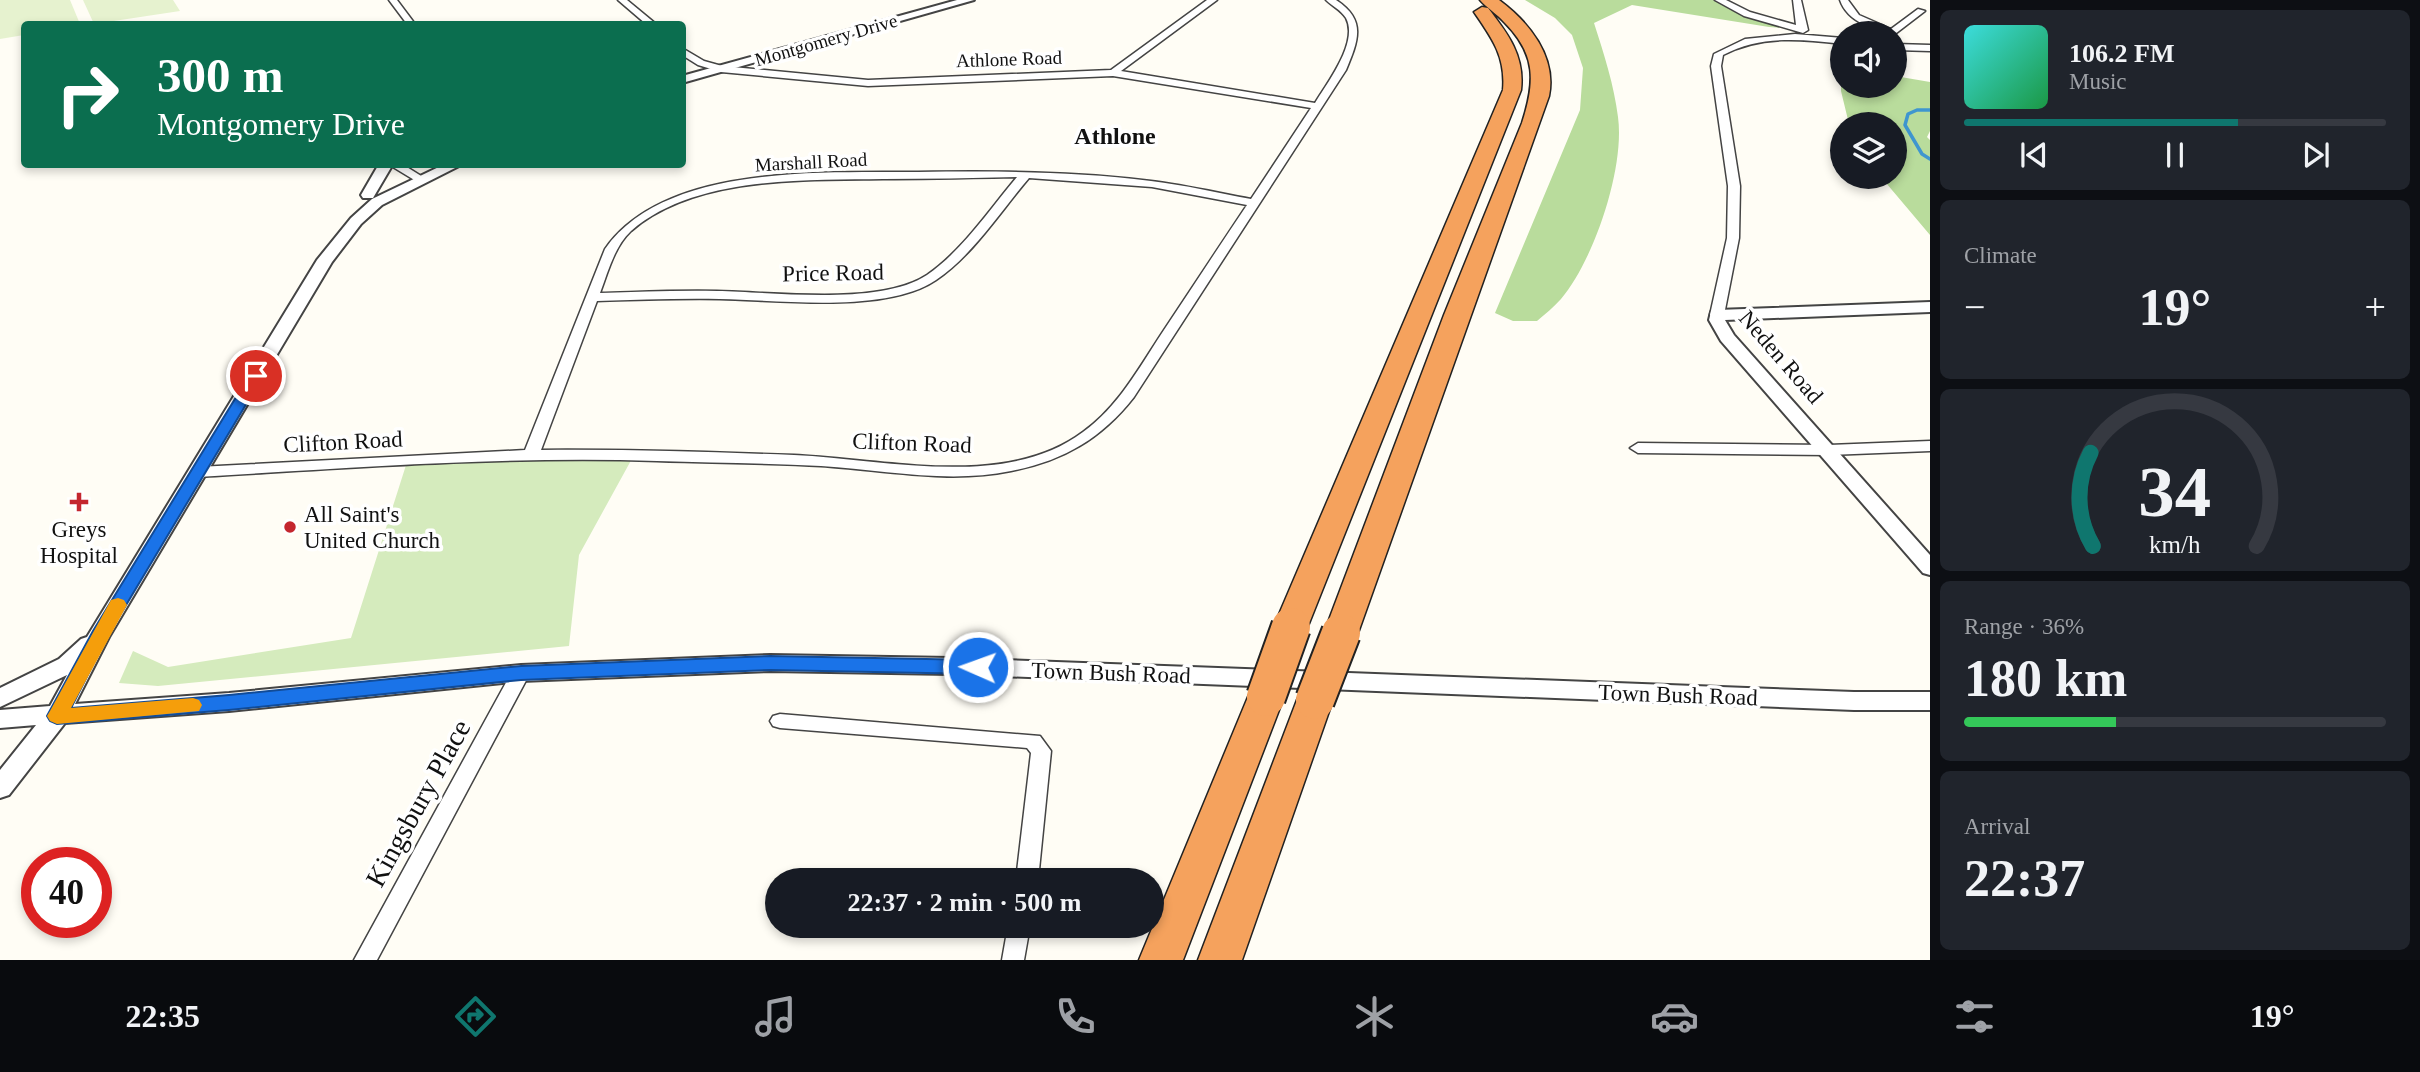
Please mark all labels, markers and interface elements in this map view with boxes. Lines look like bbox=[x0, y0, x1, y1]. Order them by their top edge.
street label: Montgomery Drive bbox=[752, 10, 900, 70]
map controls bbox=[1830, 21, 1907, 189]
button: sound bbox=[1830, 21, 1907, 98]
text: 106.2 FM bbox=[2069, 39, 2174, 68]
street label: Athlone Road bbox=[956, 47, 1063, 71]
text: 300 m bbox=[157, 48, 284, 103]
icon: right bbox=[42, 49, 133, 140]
text: Music bbox=[2069, 69, 2127, 94]
text: Montgomery Drive bbox=[157, 106, 405, 142]
button: layers bbox=[1830, 112, 1907, 189]
district label: Athlone bbox=[1074, 123, 1156, 149]
icon: previous bbox=[2015, 136, 2053, 174]
icon: pause bbox=[2156, 136, 2194, 174]
icon: next bbox=[2297, 136, 2335, 174]
street label: Marshall Road bbox=[754, 149, 868, 175]
text: Climate bbox=[1964, 243, 2037, 268]
street label: Price Road bbox=[782, 260, 884, 286]
text: 19° bbox=[2139, 279, 2211, 336]
text: − bbox=[1964, 286, 1985, 328]
text: + bbox=[2365, 286, 2386, 328]
street label: Neden Road bbox=[1734, 306, 1828, 409]
pin bbox=[226, 346, 286, 406]
icon: arrive bbox=[237, 357, 275, 395]
street label: Clifton Road bbox=[283, 426, 404, 458]
street label: Clifton Road bbox=[852, 428, 973, 458]
text: 34 bbox=[2139, 451, 2211, 532]
marker: Greys Hospital bbox=[69, 492, 89, 512]
place label: All Saint's United Church bbox=[304, 502, 441, 553]
place label: Greys Hospital bbox=[40, 517, 118, 568]
marker: All Saint's United Church bbox=[282, 519, 298, 535]
text: km/h bbox=[2149, 531, 2201, 558]
text: Range · 36% bbox=[1964, 614, 2084, 639]
position arrow bbox=[941, 630, 1015, 704]
text: 180 km bbox=[1964, 650, 2127, 707]
street label: Town Bush Road bbox=[1031, 658, 1192, 688]
street label: Town Bush Road bbox=[1598, 680, 1759, 710]
street label: Kingsbury Place bbox=[359, 714, 477, 892]
text: Arrival bbox=[1964, 814, 2030, 839]
speed limit sign: 40 bbox=[21, 847, 112, 938]
text: 22:37 bbox=[1964, 850, 2085, 907]
text: 22:37 · 2 min · 500 m bbox=[848, 888, 1082, 917]
icon: directions bbox=[451, 992, 500, 1041]
icon: music bbox=[751, 992, 800, 1041]
icon: phone bbox=[1051, 992, 1100, 1041]
icon: climate bbox=[1350, 992, 1399, 1041]
icon: car bbox=[1650, 992, 1699, 1041]
icon: filters bbox=[1950, 992, 1999, 1041]
text: 22:35 bbox=[125, 998, 200, 1034]
text: 19° bbox=[2250, 998, 2295, 1034]

